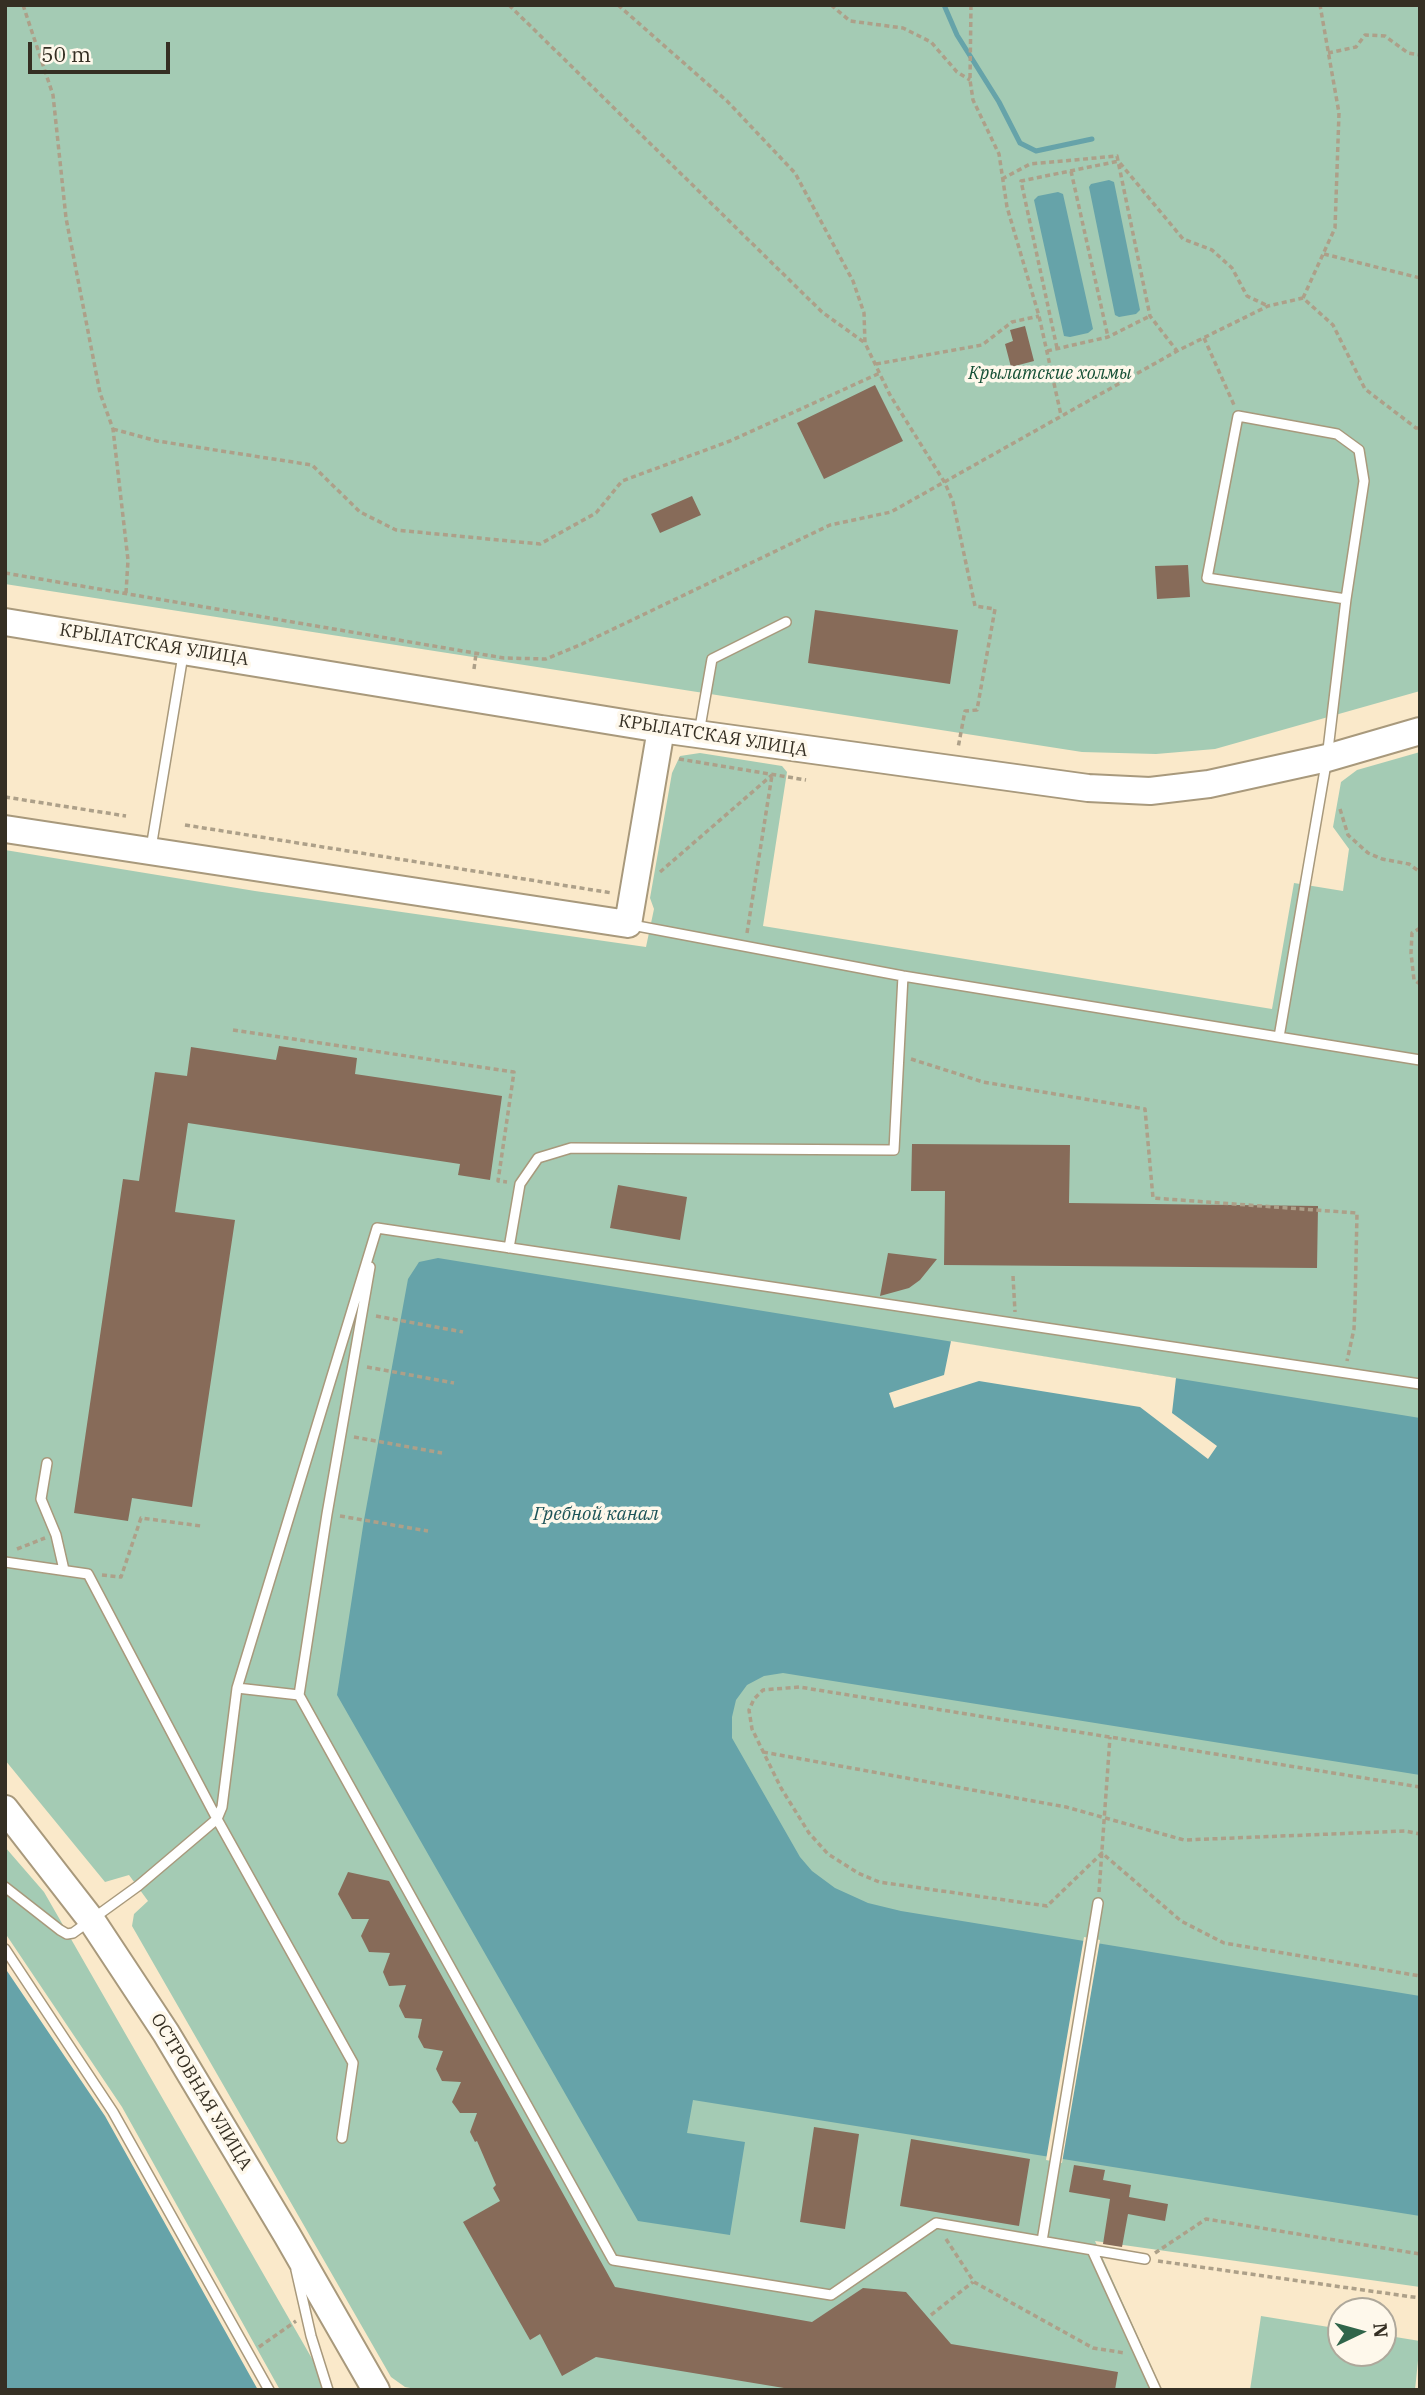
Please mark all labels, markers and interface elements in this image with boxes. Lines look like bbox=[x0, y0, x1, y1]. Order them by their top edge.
scale bar bbox=[32, 28, 173, 72]
text: 50 m bbox=[41, 40, 91, 68]
park label: Крылатские холмы bbox=[968, 363, 1132, 385]
street label: КРЫЛАТСКАЯ УЛИЦА bbox=[58, 619, 250, 671]
street label: КРЫЛАТСКАЯ УЛИЦА bbox=[617, 710, 809, 762]
water label: Гребной канал bbox=[533, 1504, 659, 1526]
street label: ОСТРОВНАЯ УЛИЦА bbox=[146, 2010, 256, 2174]
north arrow bbox=[1327, 2297, 1397, 2367]
text: N bbox=[1368, 2322, 1394, 2339]

